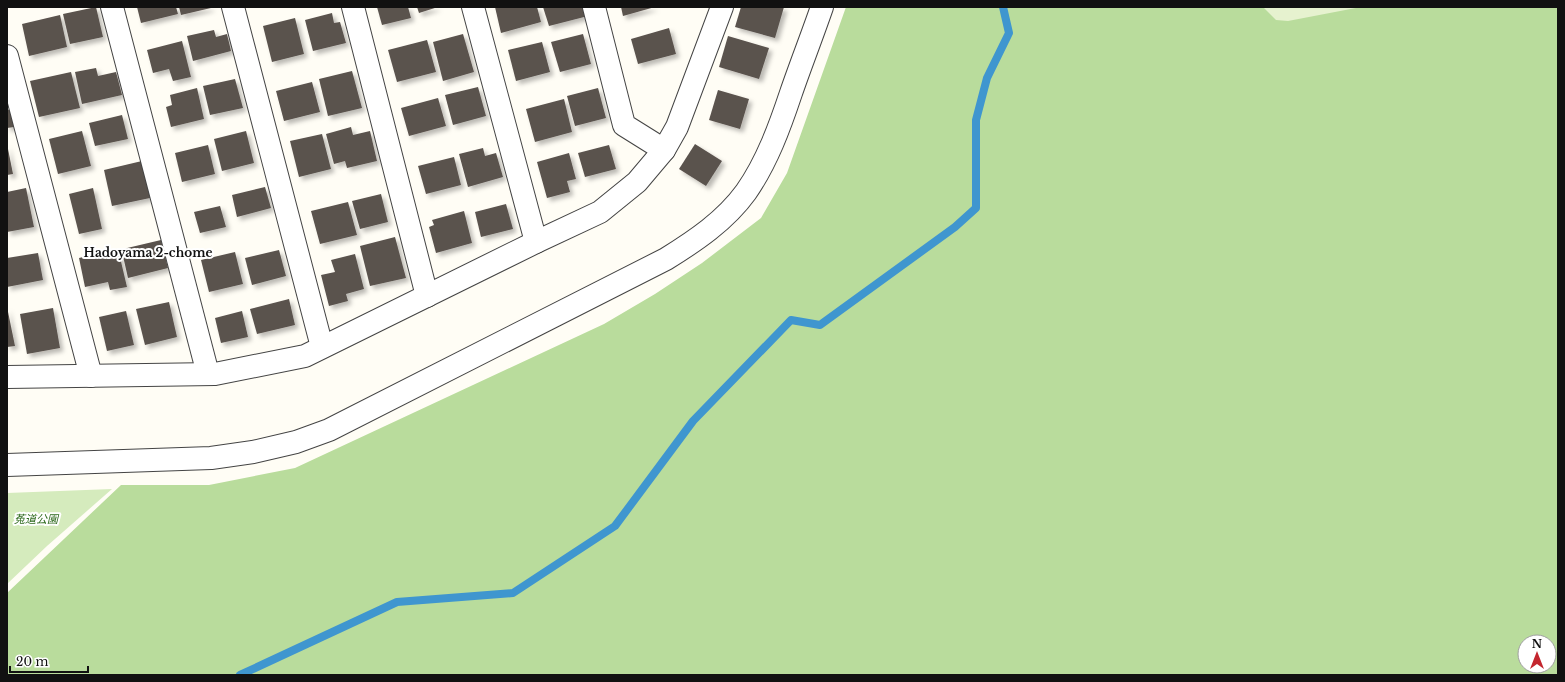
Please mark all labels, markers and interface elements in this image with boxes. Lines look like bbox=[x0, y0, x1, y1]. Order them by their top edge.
district label: Hadoyama 2-chome bbox=[84, 245, 212, 260]
park label: 菟道公園 bbox=[14, 512, 60, 526]
north arrow bbox=[1517, 634, 1557, 674]
text: N bbox=[1532, 637, 1543, 651]
scale bar bbox=[10, 648, 88, 674]
text: 20 m bbox=[16, 654, 48, 669]

